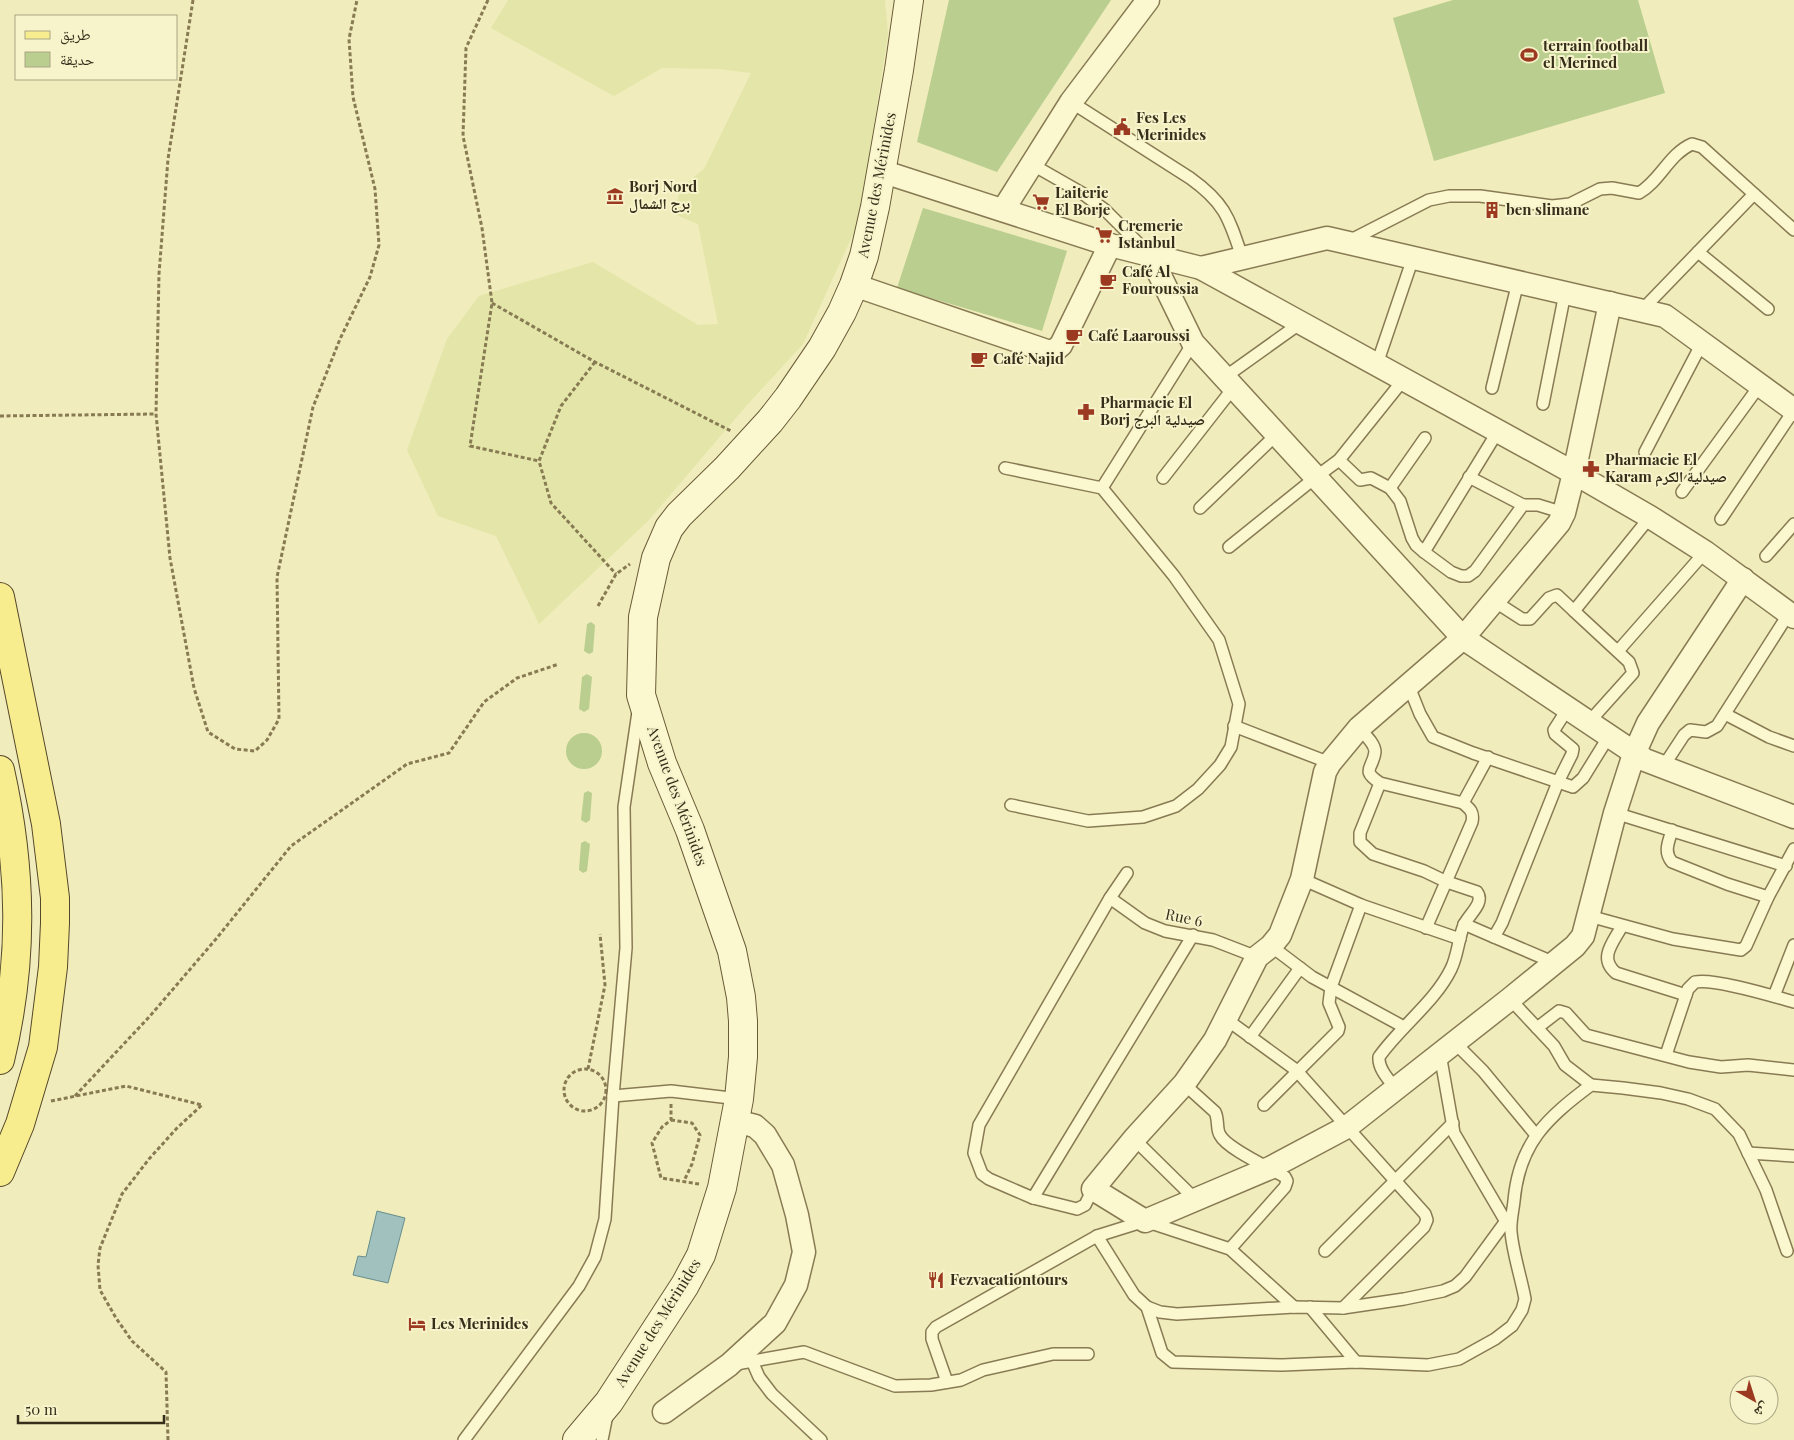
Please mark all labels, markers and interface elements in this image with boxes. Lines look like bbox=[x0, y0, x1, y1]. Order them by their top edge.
legend bbox=[15, 15, 178, 80]
text: طريق bbox=[60, 24, 91, 45]
place label: terrain football el Merined bbox=[1542, 35, 1648, 72]
sports icon: terrain football el Merined bbox=[1519, 45, 1539, 65]
text: حديقة bbox=[60, 49, 95, 69]
place label: Fes Les Merinides bbox=[1136, 107, 1206, 144]
street label: Avenue des Mérinides bbox=[852, 110, 900, 260]
public building icon: Fes Les Merinides bbox=[1112, 117, 1132, 137]
place label: Borj Nord برج الشمال bbox=[629, 176, 697, 213]
place label: Laiterie El Borje bbox=[1055, 182, 1111, 219]
museum icon: Borj Nord برج الشمال bbox=[605, 186, 625, 206]
supermarket icon: Laiterie El Borje bbox=[1031, 192, 1051, 212]
place label: ben slimane bbox=[1506, 199, 1590, 219]
building icon: ben slimane bbox=[1482, 200, 1502, 220]
place label: Cremerie Istanbul bbox=[1118, 215, 1184, 252]
supermarket icon: Cremerie Istanbul bbox=[1094, 225, 1114, 245]
place label: Café Al Fouroussia bbox=[1122, 261, 1199, 298]
cafe icon: Café Al Fouroussia bbox=[1098, 271, 1118, 291]
place label: Café Laaroussi bbox=[1088, 325, 1190, 345]
cafe icon: Café Laaroussi bbox=[1064, 326, 1084, 346]
place label: Café Najid bbox=[993, 348, 1064, 368]
cafe icon: Café Najid bbox=[969, 349, 989, 369]
place label: Pharmacie El Borj صيدلية البرج bbox=[1100, 392, 1205, 429]
pharmacy icon: Pharmacie El Borj صيدلية البرج bbox=[1076, 402, 1096, 422]
place label: Pharmacie El Karam صيدلية الكرم bbox=[1605, 449, 1727, 487]
pharmacy icon: Pharmacie El Karam صيدلية الكرم bbox=[1581, 459, 1601, 479]
street label: Avenue des Mérinides bbox=[643, 722, 713, 869]
street label: Rue 6 bbox=[1164, 903, 1205, 931]
street label: Avenue des Mérinides bbox=[609, 1255, 705, 1391]
place label: Fezvacationtours bbox=[950, 1269, 1068, 1289]
restaurant icon: Fezvacationtours bbox=[926, 1270, 946, 1290]
place label: Les Merinides bbox=[431, 1313, 528, 1333]
hotel icon: Les Merinides bbox=[407, 1314, 427, 1334]
north arrow bbox=[1729, 1375, 1779, 1425]
scale bar bbox=[18, 1392, 164, 1424]
text: ش bbox=[1751, 1398, 1774, 1423]
text: 50 m bbox=[25, 1399, 58, 1419]

